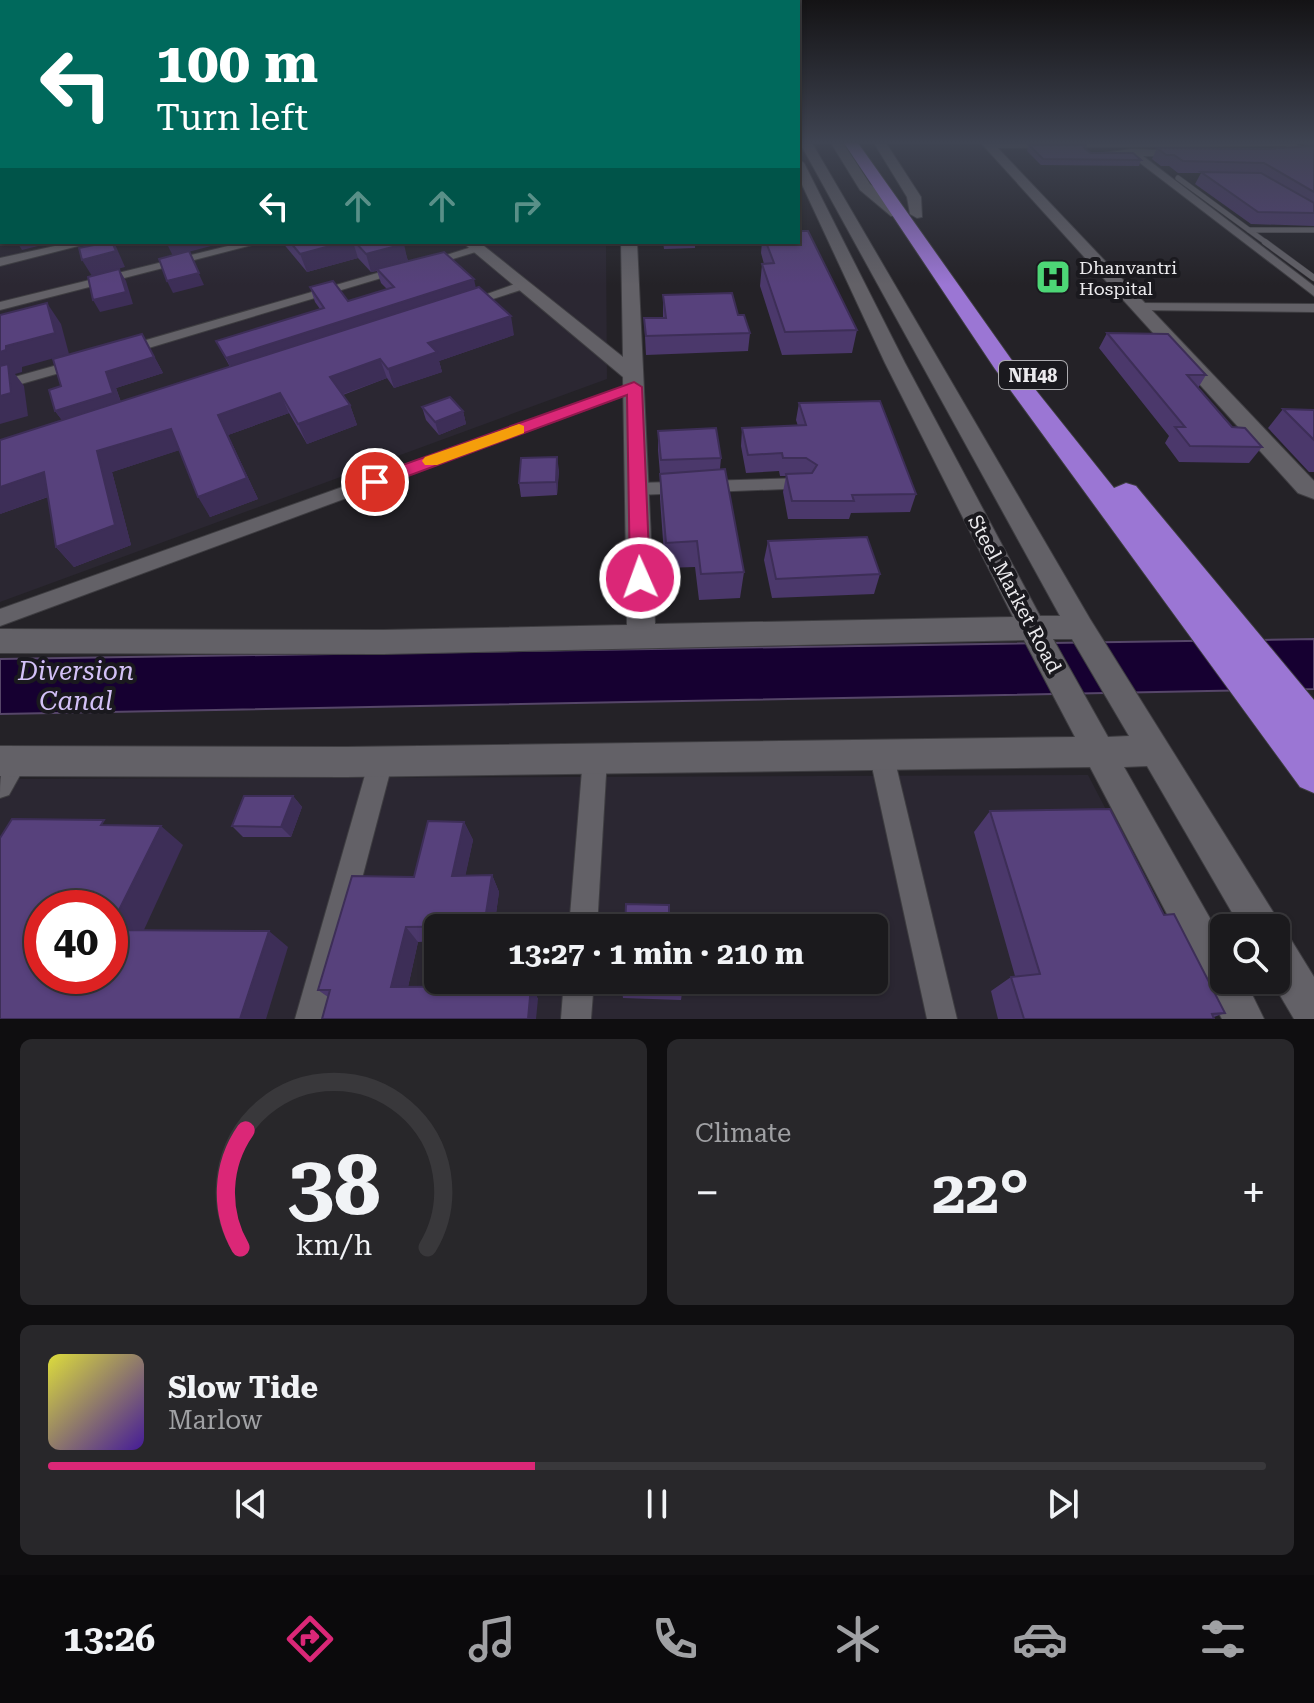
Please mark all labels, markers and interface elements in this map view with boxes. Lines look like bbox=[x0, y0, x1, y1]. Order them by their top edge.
text: 100 m bbox=[156, 30, 318, 96]
icon: left bbox=[24, 32, 128, 136]
text: Turn left bbox=[156, 97, 308, 139]
icon: left bbox=[252, 184, 296, 228]
icon: ahead bbox=[336, 184, 380, 228]
icon: ahead bbox=[420, 184, 464, 228]
icon: right bbox=[504, 184, 548, 228]
place label: Dhanvantri Hospital bbox=[1079, 257, 1177, 299]
hospital icon: Dhanvantri Hospital bbox=[1034, 258, 1072, 296]
road number: NH48 bbox=[999, 361, 1067, 389]
pin bbox=[341, 448, 409, 516]
icon: arrive bbox=[353, 460, 397, 504]
street label: Steel Market Road bbox=[963, 511, 1067, 677]
position arrow bbox=[598, 536, 682, 620]
water label: Diversion Canal bbox=[17, 656, 134, 716]
speed limit sign: 40 bbox=[24, 890, 128, 994]
map controls bbox=[1210, 914, 1290, 994]
button: search bbox=[1210, 914, 1290, 994]
text: 13:27 · 1 min · 210 m bbox=[508, 936, 804, 971]
text: Climate bbox=[695, 1118, 791, 1148]
text: 38 bbox=[287, 1137, 380, 1234]
text: 22° bbox=[932, 1157, 1029, 1228]
text: − bbox=[695, 1167, 720, 1219]
text: + bbox=[1241, 1167, 1266, 1219]
text: km/h bbox=[295, 1228, 372, 1262]
text: Slow Tide bbox=[168, 1370, 318, 1405]
text: Marlow bbox=[168, 1405, 262, 1435]
icon: previous bbox=[229, 1482, 273, 1526]
icon: pause bbox=[635, 1482, 679, 1526]
icon: next bbox=[1041, 1482, 1085, 1526]
icon: directions bbox=[282, 1611, 338, 1667]
icon: music bbox=[464, 1611, 520, 1667]
icon: phone bbox=[647, 1611, 703, 1667]
icon: climate bbox=[830, 1611, 886, 1667]
icon: car bbox=[1012, 1611, 1068, 1667]
icon: filters bbox=[1195, 1611, 1251, 1667]
text: 13:26 bbox=[63, 1618, 155, 1660]

